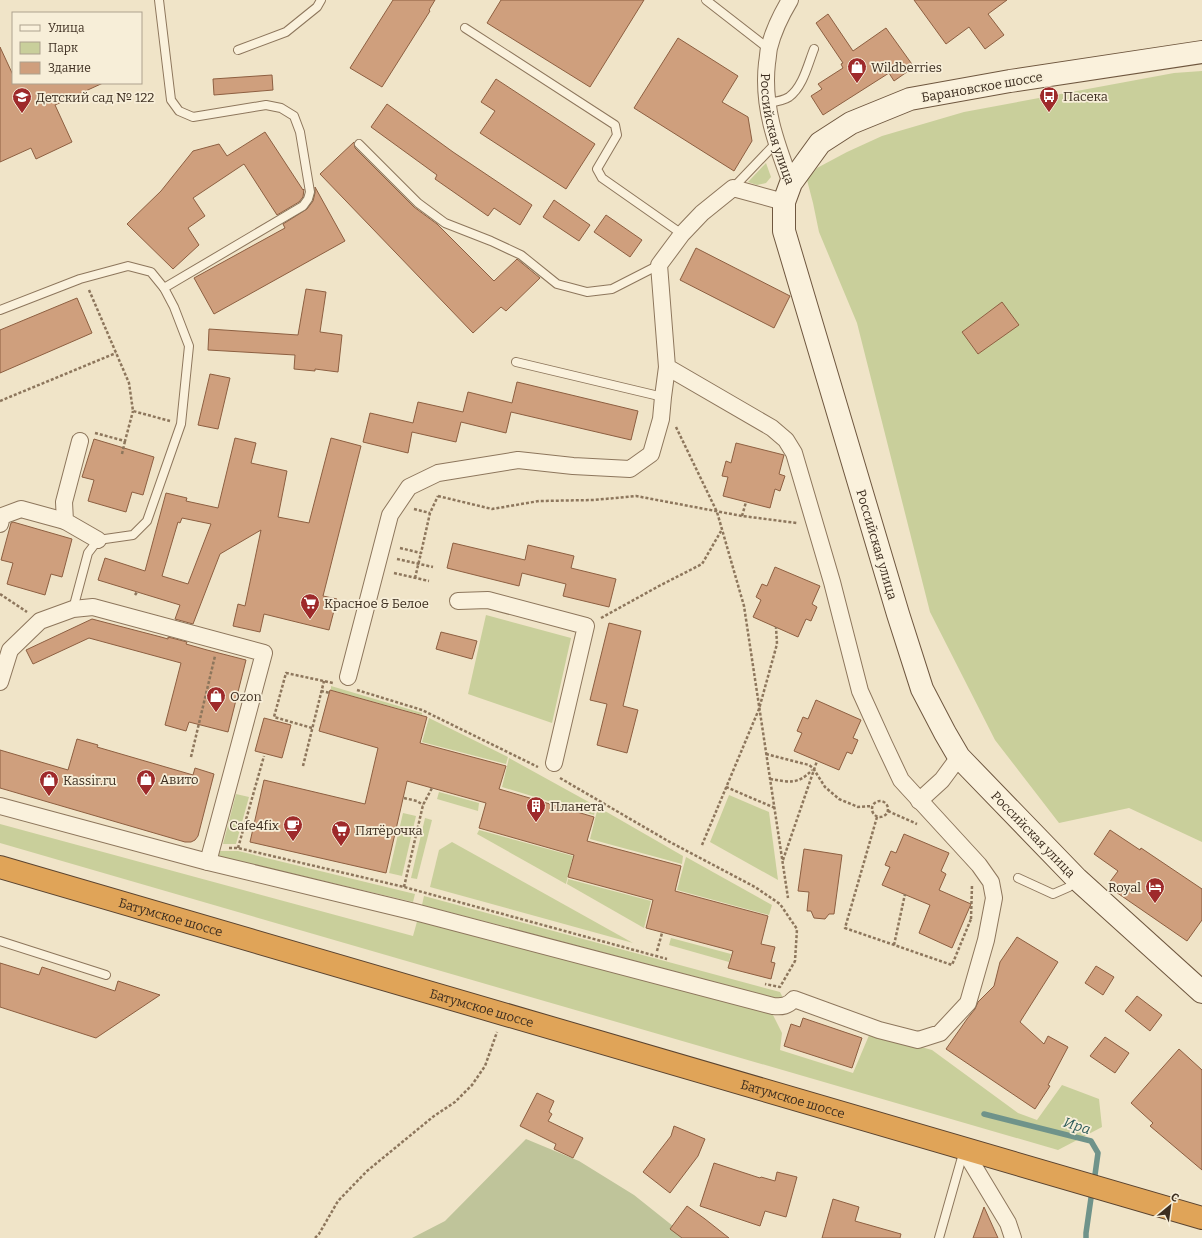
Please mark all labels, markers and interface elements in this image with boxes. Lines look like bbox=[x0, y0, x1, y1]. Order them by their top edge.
legend bbox=[12, 12, 142, 84]
text: Улица bbox=[48, 21, 85, 35]
text: Парк bbox=[48, 41, 78, 55]
shop icon: Wildberries bbox=[846, 56, 868, 84]
place label: Wildberries bbox=[871, 60, 942, 75]
text: Здание bbox=[48, 61, 91, 75]
street label: Барановское шоссе bbox=[920, 69, 1044, 105]
street label: Российская улица bbox=[758, 73, 798, 186]
bus stop icon: Пасека bbox=[1038, 85, 1060, 113]
school or university icon: Детский сад № 122 bbox=[11, 86, 33, 114]
place label: Пасека bbox=[1063, 89, 1108, 104]
place label: Детский сад № 122 bbox=[36, 90, 154, 105]
street label: Российская улица bbox=[854, 488, 901, 601]
supermarket icon: Красное & Белое bbox=[299, 592, 321, 620]
place label: Красное & Белое bbox=[324, 596, 429, 611]
shop icon: Ozon bbox=[205, 685, 227, 713]
place label: Ozon bbox=[230, 689, 262, 704]
shop icon: Авито bbox=[135, 768, 157, 796]
shop icon: Kassir.ru bbox=[38, 769, 60, 797]
place label: Авито bbox=[160, 772, 199, 787]
place label: Kassir.ru bbox=[63, 773, 116, 788]
street label: Российская улица bbox=[988, 788, 1079, 880]
building icon: Планета bbox=[525, 795, 547, 823]
place label: Планета bbox=[550, 799, 604, 814]
cafe icon: Cafe4fix bbox=[282, 814, 304, 842]
place label: Cafe4fix bbox=[229, 818, 279, 833]
supermarket icon: Пятёрочка bbox=[330, 819, 352, 847]
place label: Пятёрочка bbox=[355, 823, 423, 838]
hotel icon: Royal bbox=[1144, 876, 1166, 904]
place label: Royal bbox=[1108, 880, 1141, 895]
street label: Батумское шоссе bbox=[117, 895, 225, 939]
street label: Батумское шоссе bbox=[428, 985, 536, 1030]
street label: Батумское шоссе bbox=[739, 1076, 847, 1121]
water label: Ира bbox=[1061, 1114, 1093, 1138]
north arrow bbox=[1150, 1186, 1190, 1226]
text: С bbox=[1168, 1190, 1181, 1205]

